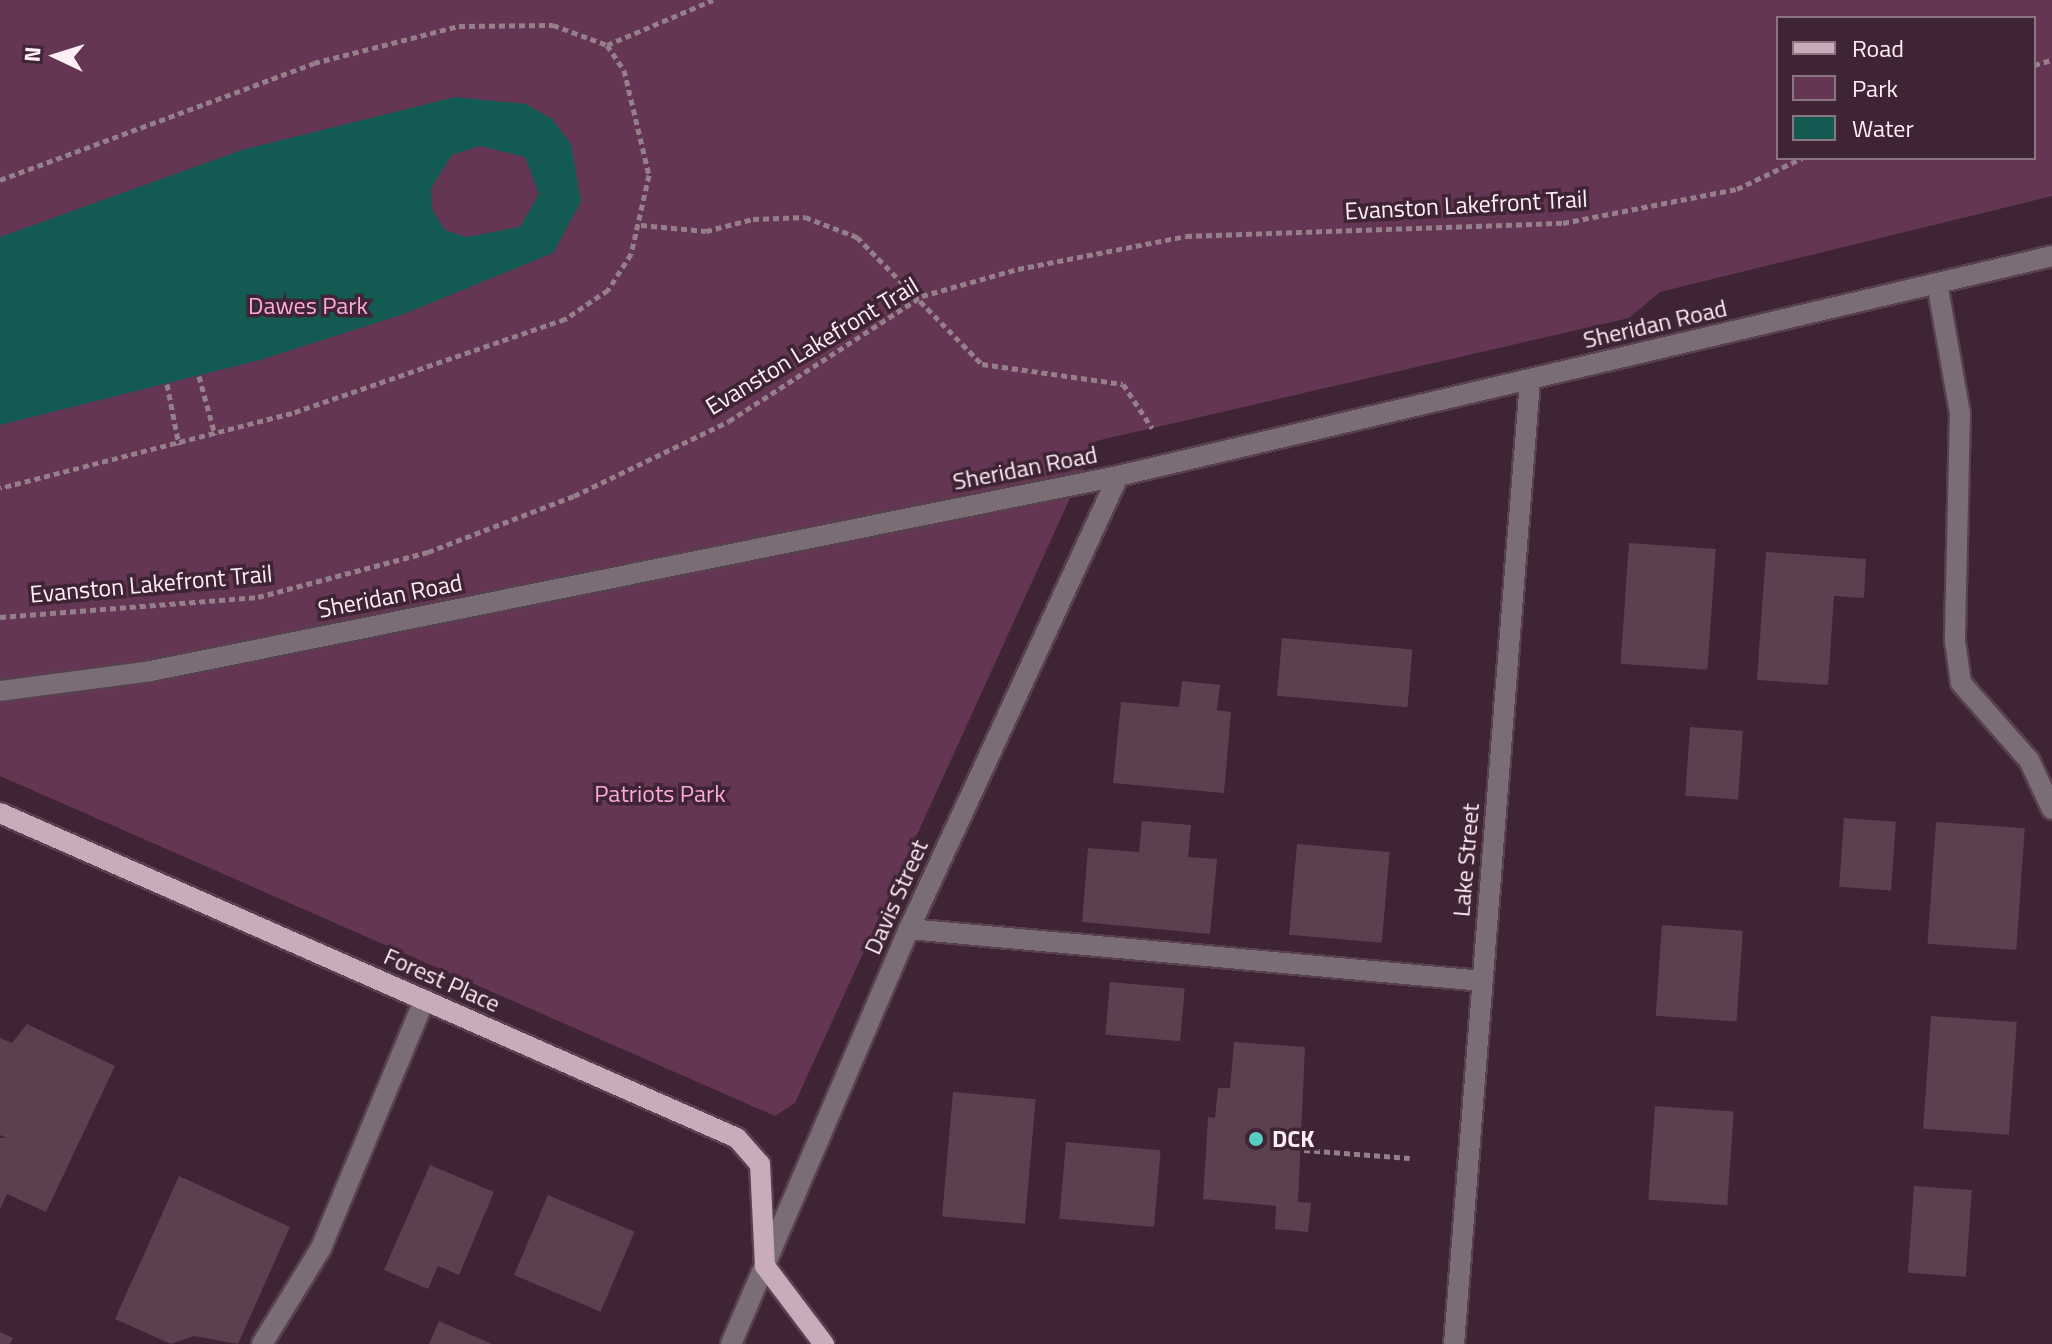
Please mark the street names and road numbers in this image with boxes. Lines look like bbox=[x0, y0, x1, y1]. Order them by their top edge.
street label: Evanston Lakefront Trail bbox=[1344, 184, 1588, 226]
street label: Evanston Lakefront Trail bbox=[700, 271, 924, 421]
street label: Sheridan Road bbox=[1580, 293, 1730, 355]
street label: Sheridan Road bbox=[950, 440, 1100, 496]
street label: Evanston Lakefront Trail bbox=[29, 559, 273, 609]
street label: Sheridan Road bbox=[315, 568, 465, 624]
street label: Lake Street bbox=[1447, 802, 1485, 918]
street label: Davis Street bbox=[858, 835, 934, 959]
street label: Forest Place bbox=[379, 942, 505, 1018]

